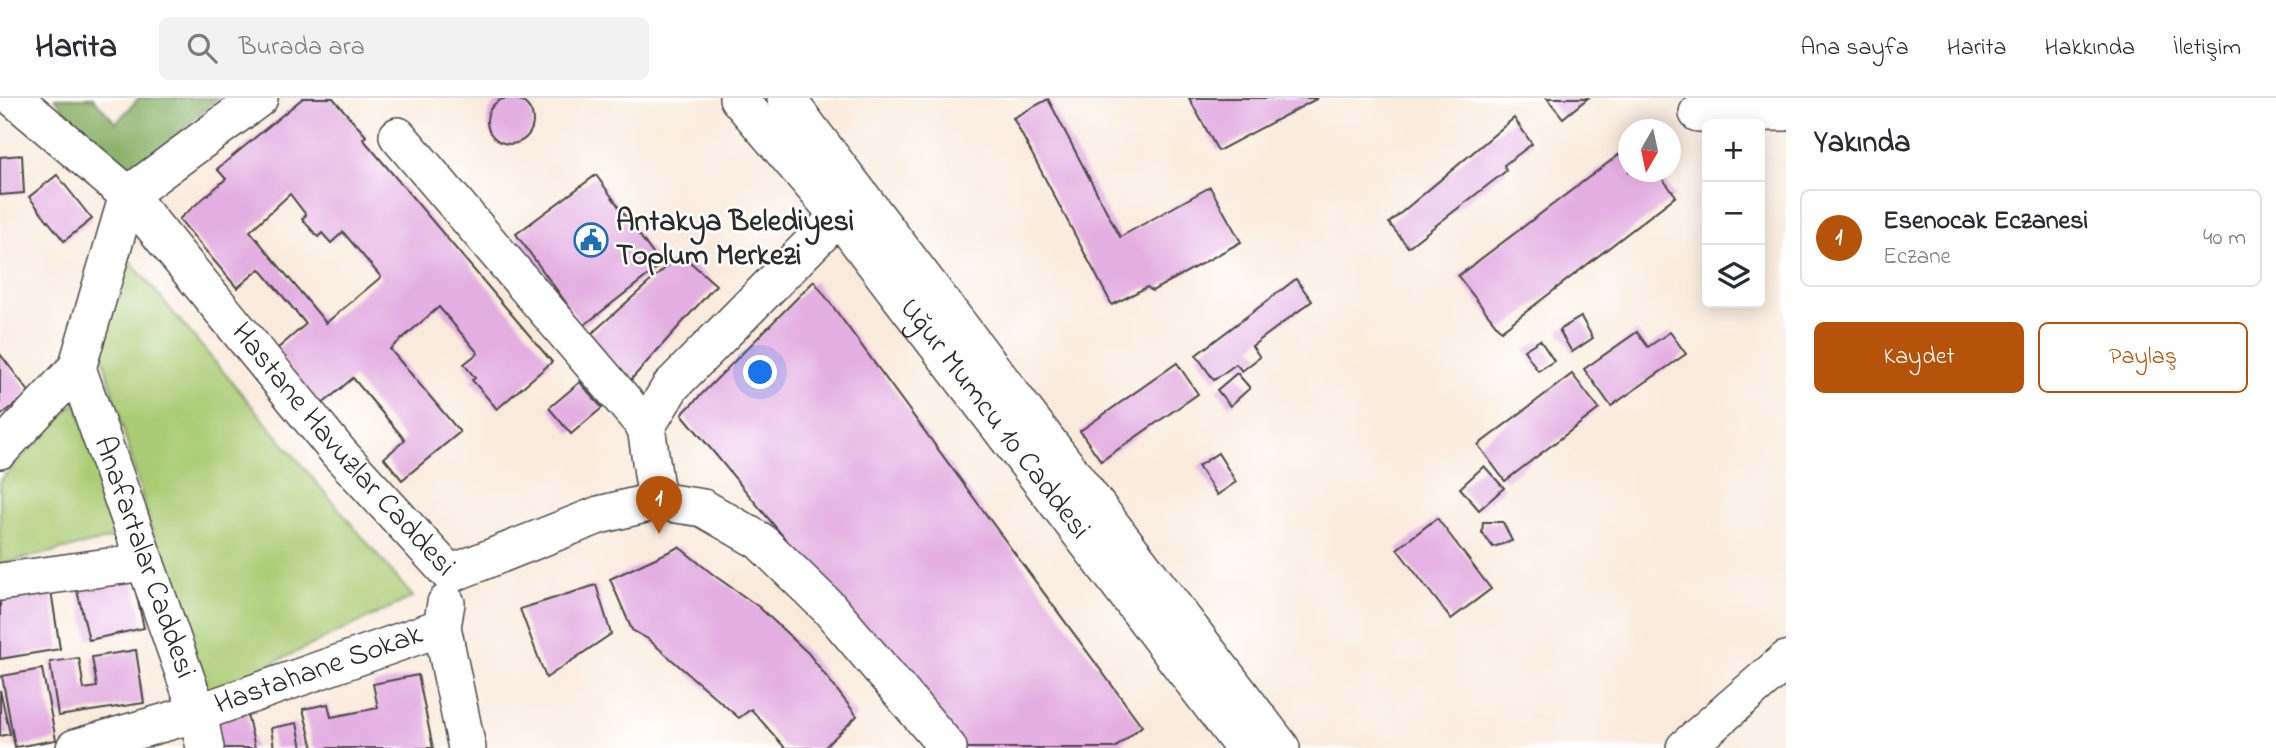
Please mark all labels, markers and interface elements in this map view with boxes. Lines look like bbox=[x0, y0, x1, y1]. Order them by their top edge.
search box bbox=[159, 17, 649, 80]
text: Harita bbox=[35, 24, 117, 72]
icon: search bbox=[183, 29, 221, 67]
text: Burada ara bbox=[239, 29, 365, 67]
text: Ana sayfa bbox=[1801, 31, 1909, 66]
text: Harita bbox=[1947, 31, 2007, 66]
text: Hakkında bbox=[2045, 31, 2135, 66]
text: İletişim bbox=[2173, 31, 2241, 66]
north arrow bbox=[1618, 119, 1681, 182]
map controls bbox=[1702, 119, 1765, 308]
button: + bbox=[1702, 119, 1765, 182]
text: Yakında bbox=[1814, 122, 1910, 166]
button: − bbox=[1702, 182, 1765, 245]
place label: Antakya Belediyesi Toplum Merkezi bbox=[616, 201, 854, 279]
text: Esenocak Eczanesi bbox=[1883, 203, 2088, 241]
public building icon: Antakya Belediyesi Toplum Merkezi bbox=[572, 221, 610, 259]
text: 1 bbox=[1835, 222, 1843, 255]
text: 40 m bbox=[2203, 222, 2246, 255]
text: Eczane bbox=[1883, 241, 1951, 274]
button: layers bbox=[1702, 245, 1765, 308]
street label: Uğur Mumcu 10 Caddesi bbox=[887, 289, 1100, 550]
street label: Hastane Havuzlar Caddesi bbox=[219, 313, 465, 587]
button: Kaydet bbox=[1814, 322, 2024, 393]
button: Paylaş bbox=[2038, 322, 2248, 393]
your location bbox=[743, 355, 777, 389]
street label: Anafartalar Caddesi bbox=[81, 431, 206, 685]
pin: 1 bbox=[636, 476, 682, 534]
street label: Hastahane Sokak bbox=[209, 613, 430, 727]

